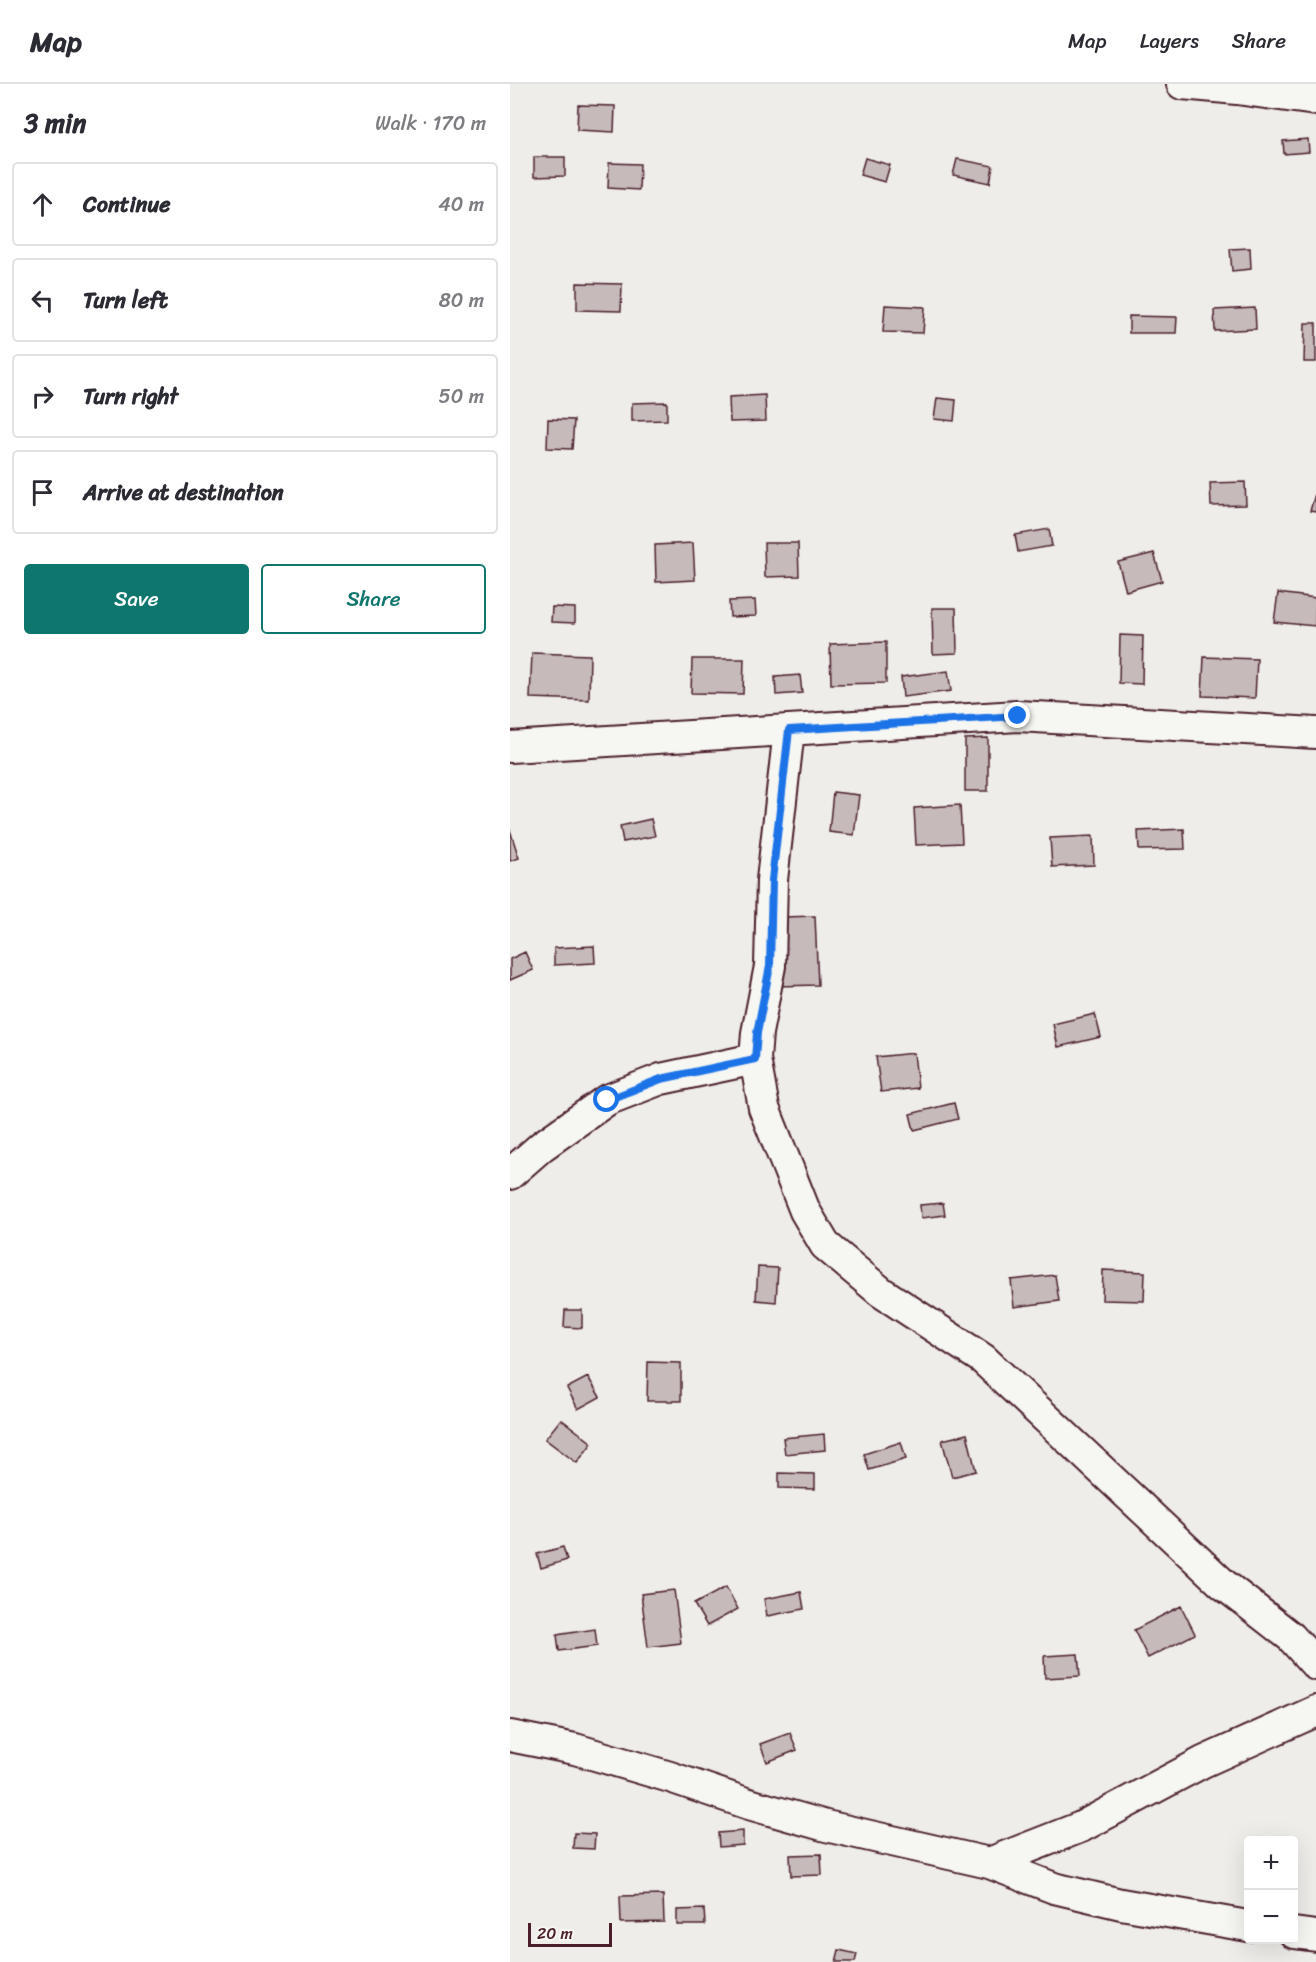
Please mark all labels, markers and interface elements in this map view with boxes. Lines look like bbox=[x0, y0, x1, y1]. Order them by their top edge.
text: Map bbox=[30, 17, 82, 66]
text: Map bbox=[1068, 22, 1107, 60]
text: Layers bbox=[1140, 22, 1199, 60]
text: Share bbox=[1232, 22, 1286, 60]
text: 3 min bbox=[24, 100, 86, 146]
text: Walk · 170 m bbox=[375, 106, 486, 141]
text: Continue bbox=[83, 185, 171, 224]
text: 40 m bbox=[438, 187, 484, 222]
icon: ahead bbox=[26, 188, 59, 221]
text: Turn left bbox=[83, 281, 168, 320]
text: 80 m bbox=[439, 283, 484, 318]
icon: left bbox=[26, 284, 59, 317]
text: Turn right bbox=[83, 377, 178, 416]
text: 50 m bbox=[439, 379, 484, 414]
icon: right bbox=[26, 380, 59, 413]
text: Arrive at destination bbox=[83, 473, 284, 512]
icon: arrive bbox=[26, 476, 59, 509]
button: Save bbox=[24, 564, 249, 634]
button: Share bbox=[261, 564, 486, 634]
route end bbox=[1004, 702, 1030, 728]
route start bbox=[593, 1086, 619, 1112]
map controls bbox=[1244, 1836, 1298, 1944]
button: + bbox=[1244, 1836, 1298, 1890]
button: − bbox=[1244, 1890, 1298, 1944]
text: 20 m bbox=[537, 1919, 573, 1948]
scale bar bbox=[528, 1920, 612, 1948]

